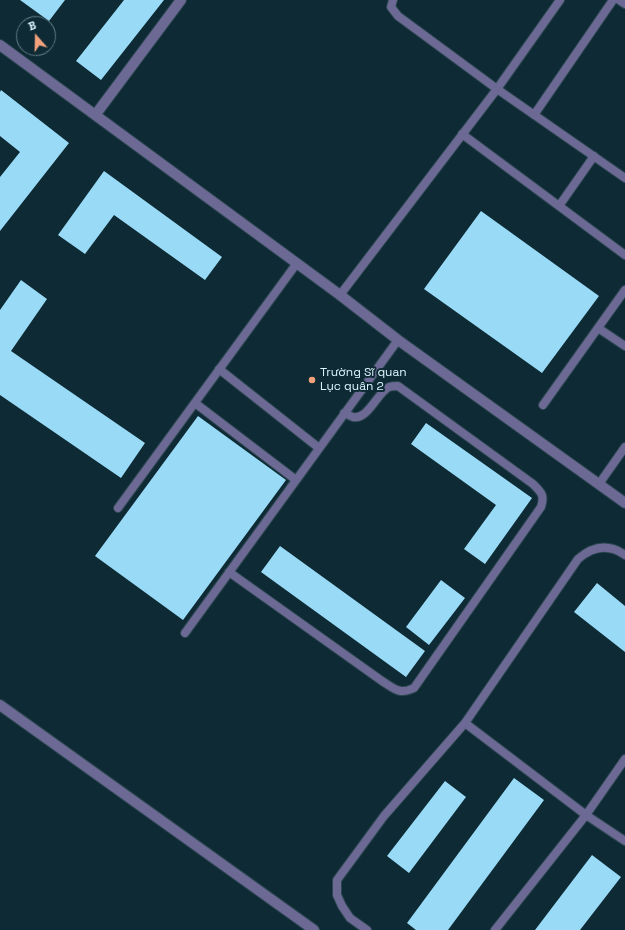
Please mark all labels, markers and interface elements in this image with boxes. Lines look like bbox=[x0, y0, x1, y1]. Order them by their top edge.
north arrow bbox=[16, 16, 56, 56]
text: B bbox=[26, 18, 38, 33]
place label: Trường Sĩ quan Lục quân 2 bbox=[320, 366, 407, 394]
marker: Trường Sĩ quan Lục quân 2 bbox=[307, 375, 317, 385]

